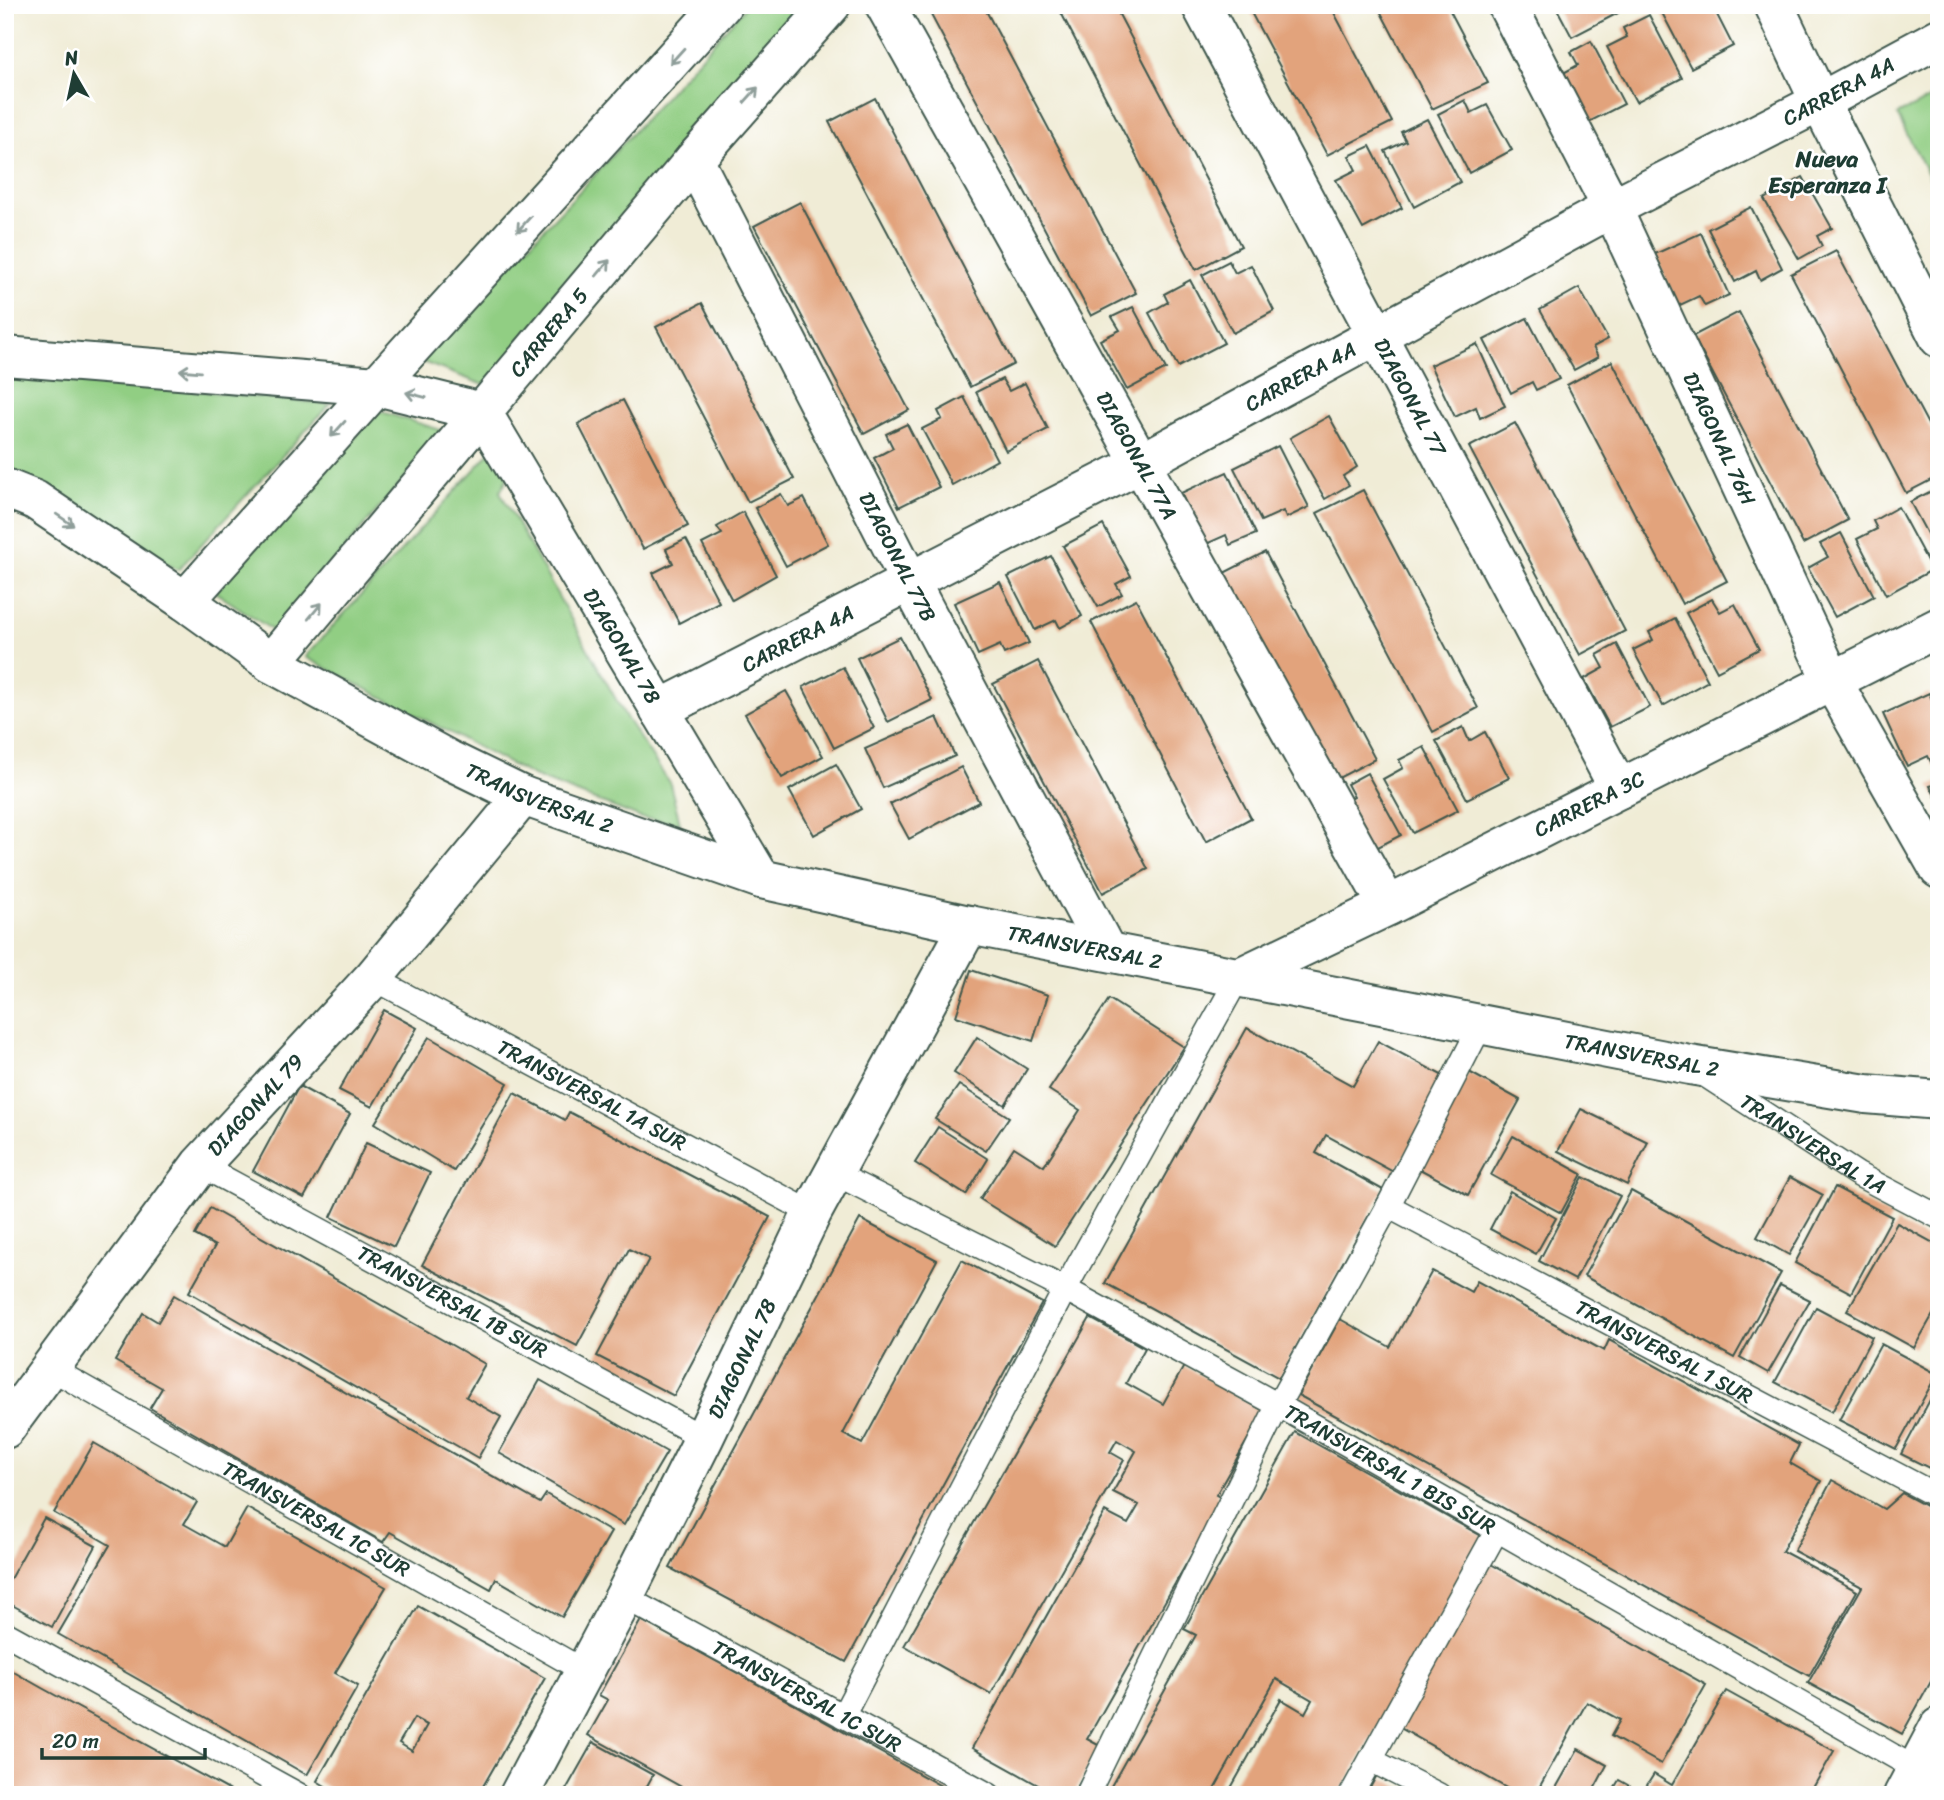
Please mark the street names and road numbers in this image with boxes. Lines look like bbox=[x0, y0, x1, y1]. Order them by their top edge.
street label: CARRERA 4A bbox=[1776, 46, 1902, 137]
street label: CARRERA 5 bbox=[499, 279, 599, 386]
street label: CARRERA 4A bbox=[1238, 331, 1363, 423]
street label: DIAGONAL 77 bbox=[1363, 331, 1458, 464]
street label: DIAGONAL 76H bbox=[1672, 366, 1767, 512]
street label: DIAGONAL 77A bbox=[1085, 384, 1188, 527]
street label: DIAGONAL 77B bbox=[848, 485, 947, 629]
street label: DIAGONAL 78 bbox=[572, 581, 672, 712]
street label: CARRERA 4A bbox=[735, 594, 861, 684]
street label: TRANSVERSAL 2 bbox=[458, 752, 618, 845]
street label: CARRERA 3C bbox=[1527, 760, 1652, 848]
street label: TRANSVERSAL 2 bbox=[1004, 914, 1165, 981]
street label: TRANSVERSAL 2 bbox=[1561, 1022, 1722, 1088]
street label: TRANSVERSAL 1A SUR bbox=[490, 1029, 694, 1162]
street label: DIAGONAL 79 bbox=[197, 1044, 314, 1166]
street label: TRANSVERSAL 1A bbox=[1732, 1083, 1893, 1205]
street label: TRANSVERSAL 1B SUR bbox=[350, 1234, 555, 1369]
street label: TRANSVERSAL 1 SUR bbox=[1568, 1289, 1760, 1415]
street label: DIAGONAL 78 bbox=[697, 1292, 787, 1425]
street label: TRANSVERSAL 1 BIS SUR bbox=[1277, 1393, 1503, 1545]
street label: TRANSVERSAL 1C SUR bbox=[215, 1450, 418, 1588]
street label: TRANSVERSAL 1C SUR bbox=[705, 1629, 909, 1763]

